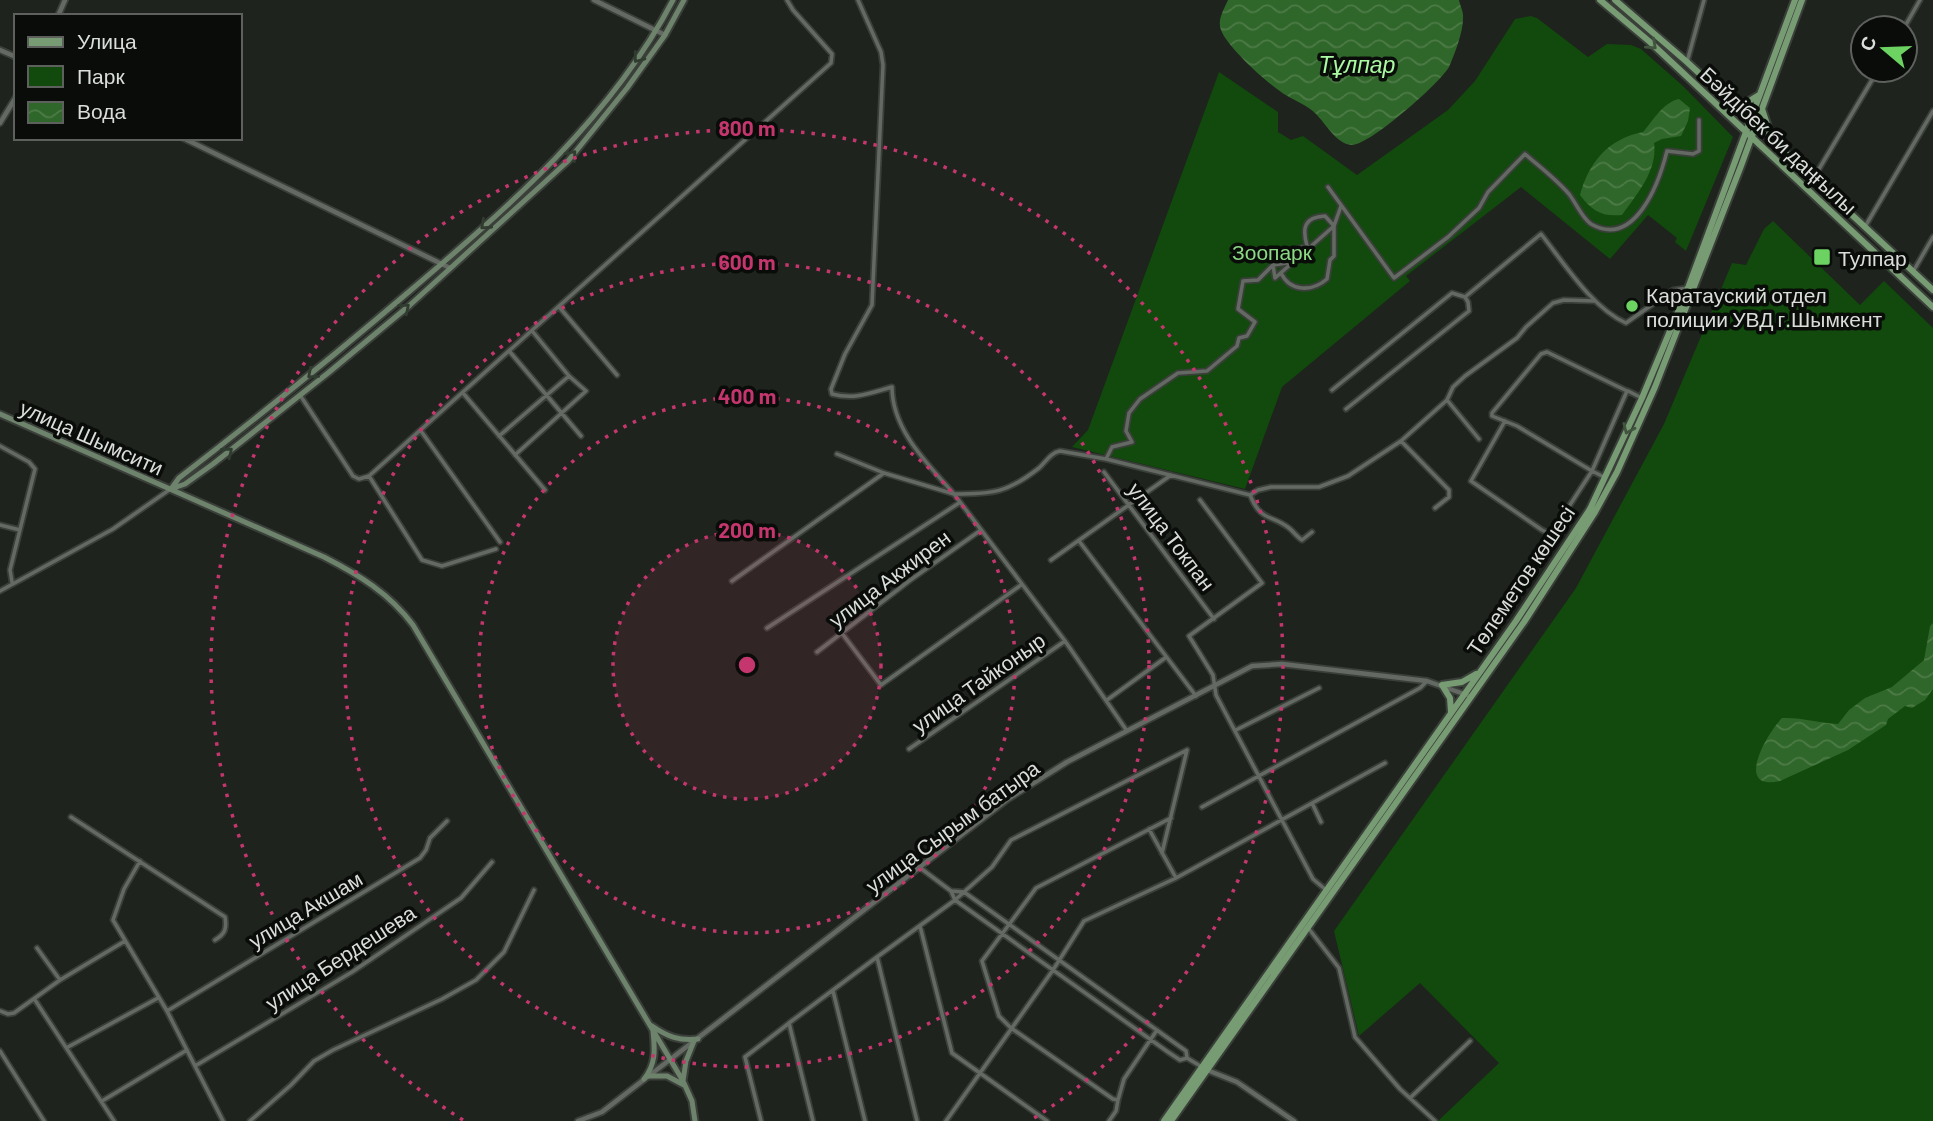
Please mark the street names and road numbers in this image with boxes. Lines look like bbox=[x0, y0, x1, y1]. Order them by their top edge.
street label: Бәйдібек би даңғылы bbox=[1696, 61, 1862, 219]
street label: улица Шымсити bbox=[16, 394, 168, 480]
street label: улица Токпан bbox=[1123, 477, 1221, 595]
street label: Төлеметов көшесі bbox=[1461, 501, 1579, 659]
street label: улица Акжирен bbox=[823, 524, 955, 632]
street label: улица Тайконыр bbox=[907, 627, 1049, 737]
street label: улица Сырым батыра bbox=[860, 754, 1044, 897]
street label: улица Акшам bbox=[244, 865, 366, 953]
street label: улица Бердешева bbox=[260, 899, 420, 1015]

